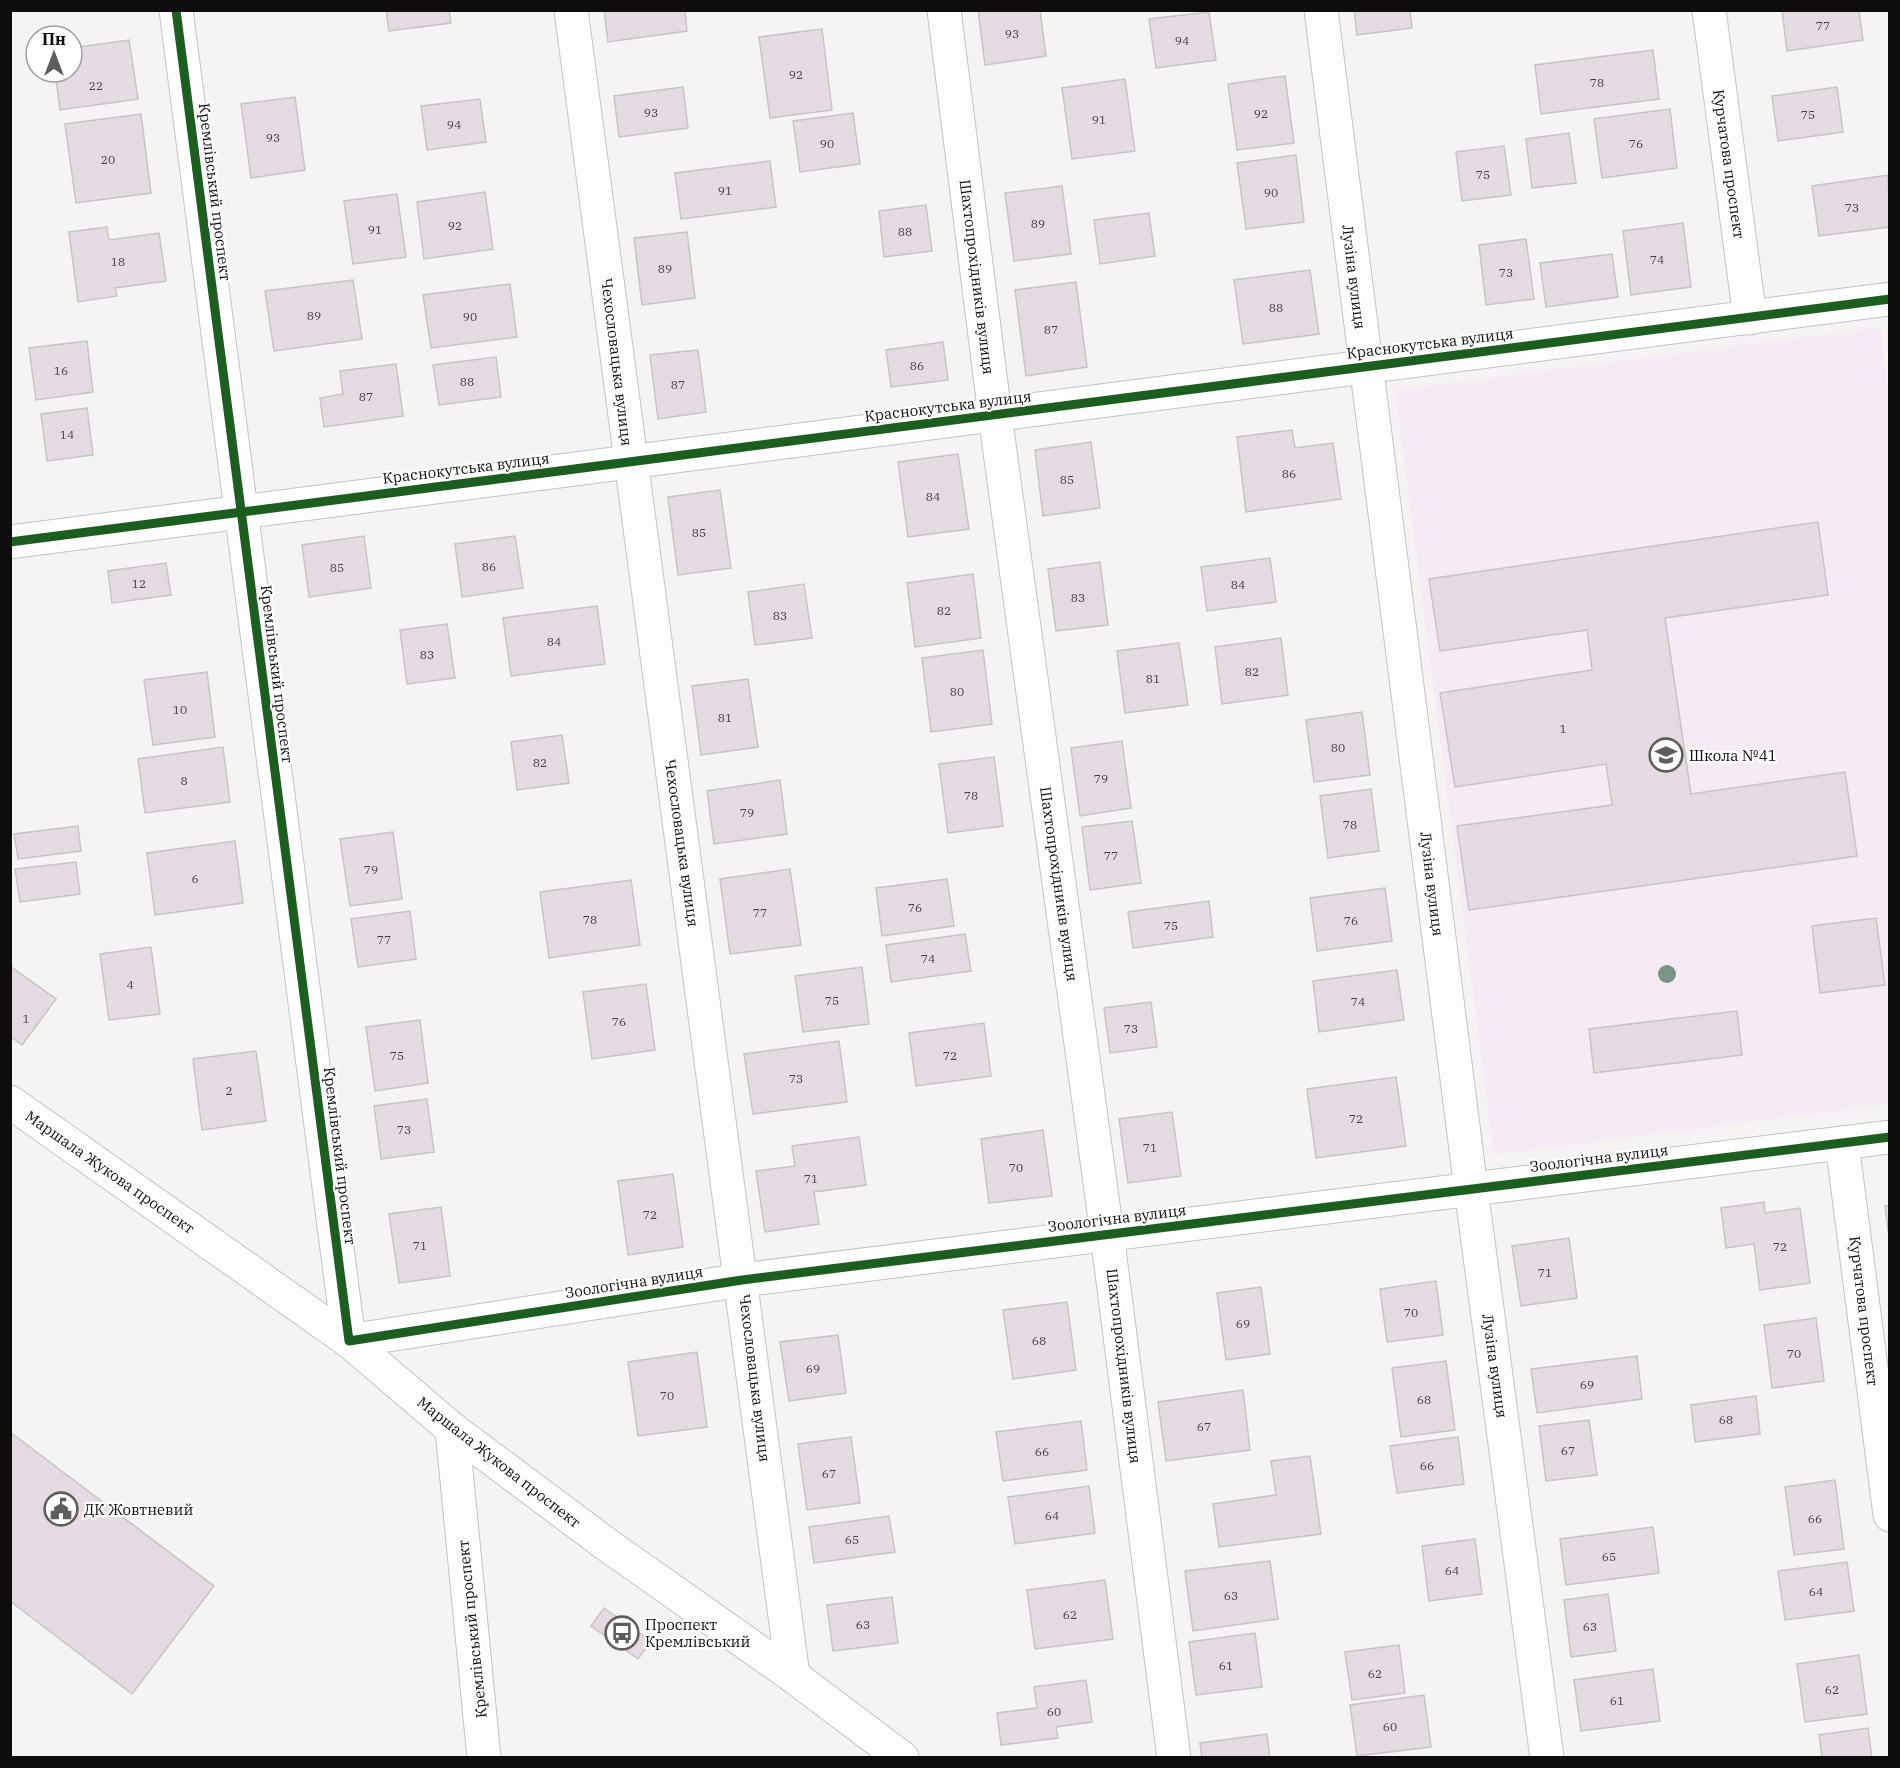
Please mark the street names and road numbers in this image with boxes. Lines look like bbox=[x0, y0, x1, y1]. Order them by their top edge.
street label: Курчатова проспект bbox=[1709, 88, 1749, 240]
street label: Кремлівський проспект bbox=[195, 102, 235, 282]
street label: Шахтопрохідників вулиця bbox=[956, 178, 998, 376]
street label: Лузіна вулиця bbox=[1338, 224, 1370, 330]
street label: Чехословацька вулиця bbox=[597, 277, 637, 447]
street label: Краснокутська вулиця bbox=[1345, 323, 1515, 363]
street label: Краснокутська вулиця bbox=[863, 386, 1033, 426]
street label: Краснокутська вулиця bbox=[381, 448, 551, 488]
street label: Кремлівський проспект bbox=[257, 584, 297, 764]
street label: Чехословацька вулиця bbox=[661, 758, 703, 928]
street label: Шахтопрохідників вулиця bbox=[1036, 785, 1082, 983]
street label: Лузіна вулиця bbox=[1416, 831, 1448, 937]
street label: Кремлівський проспект bbox=[320, 1066, 360, 1246]
street label: Маршала Жукова проспект bbox=[22, 1106, 198, 1238]
street label: Зоологічна вулиця bbox=[1529, 1140, 1669, 1176]
street label: Зоологічна вулиця bbox=[1047, 1200, 1187, 1236]
street label: Курчатова проспект bbox=[1845, 1235, 1883, 1387]
street label: Зоологічна вулиця bbox=[564, 1262, 704, 1302]
street label: Шахтопрохідників вулиця bbox=[1103, 1267, 1145, 1465]
street label: Чехословацька вулиця bbox=[735, 1293, 775, 1463]
street label: Лузіна вулиця bbox=[1478, 1313, 1512, 1419]
street label: Маршала Жукова проспект bbox=[414, 1392, 585, 1532]
street label: Кремлівський проспект bbox=[453, 1539, 491, 1719]

